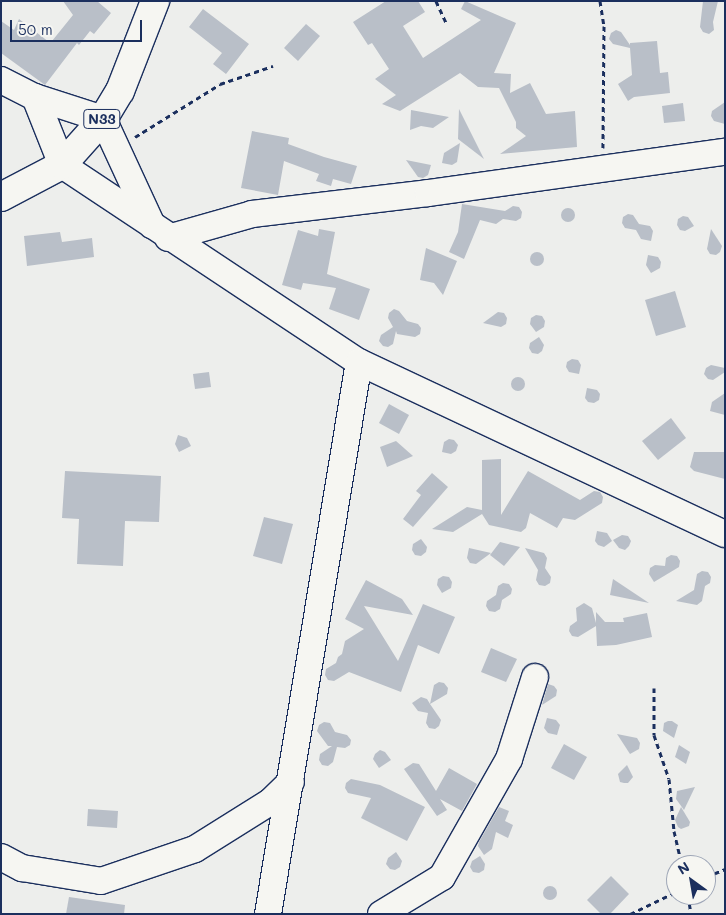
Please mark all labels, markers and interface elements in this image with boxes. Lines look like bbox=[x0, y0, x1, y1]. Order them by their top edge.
scale bar bbox=[12, 10, 145, 42]
text: 50 m bbox=[18, 19, 53, 39]
road number: N33 bbox=[83, 108, 121, 130]
north arrow bbox=[666, 855, 716, 905]
text: N bbox=[674, 857, 693, 879]

